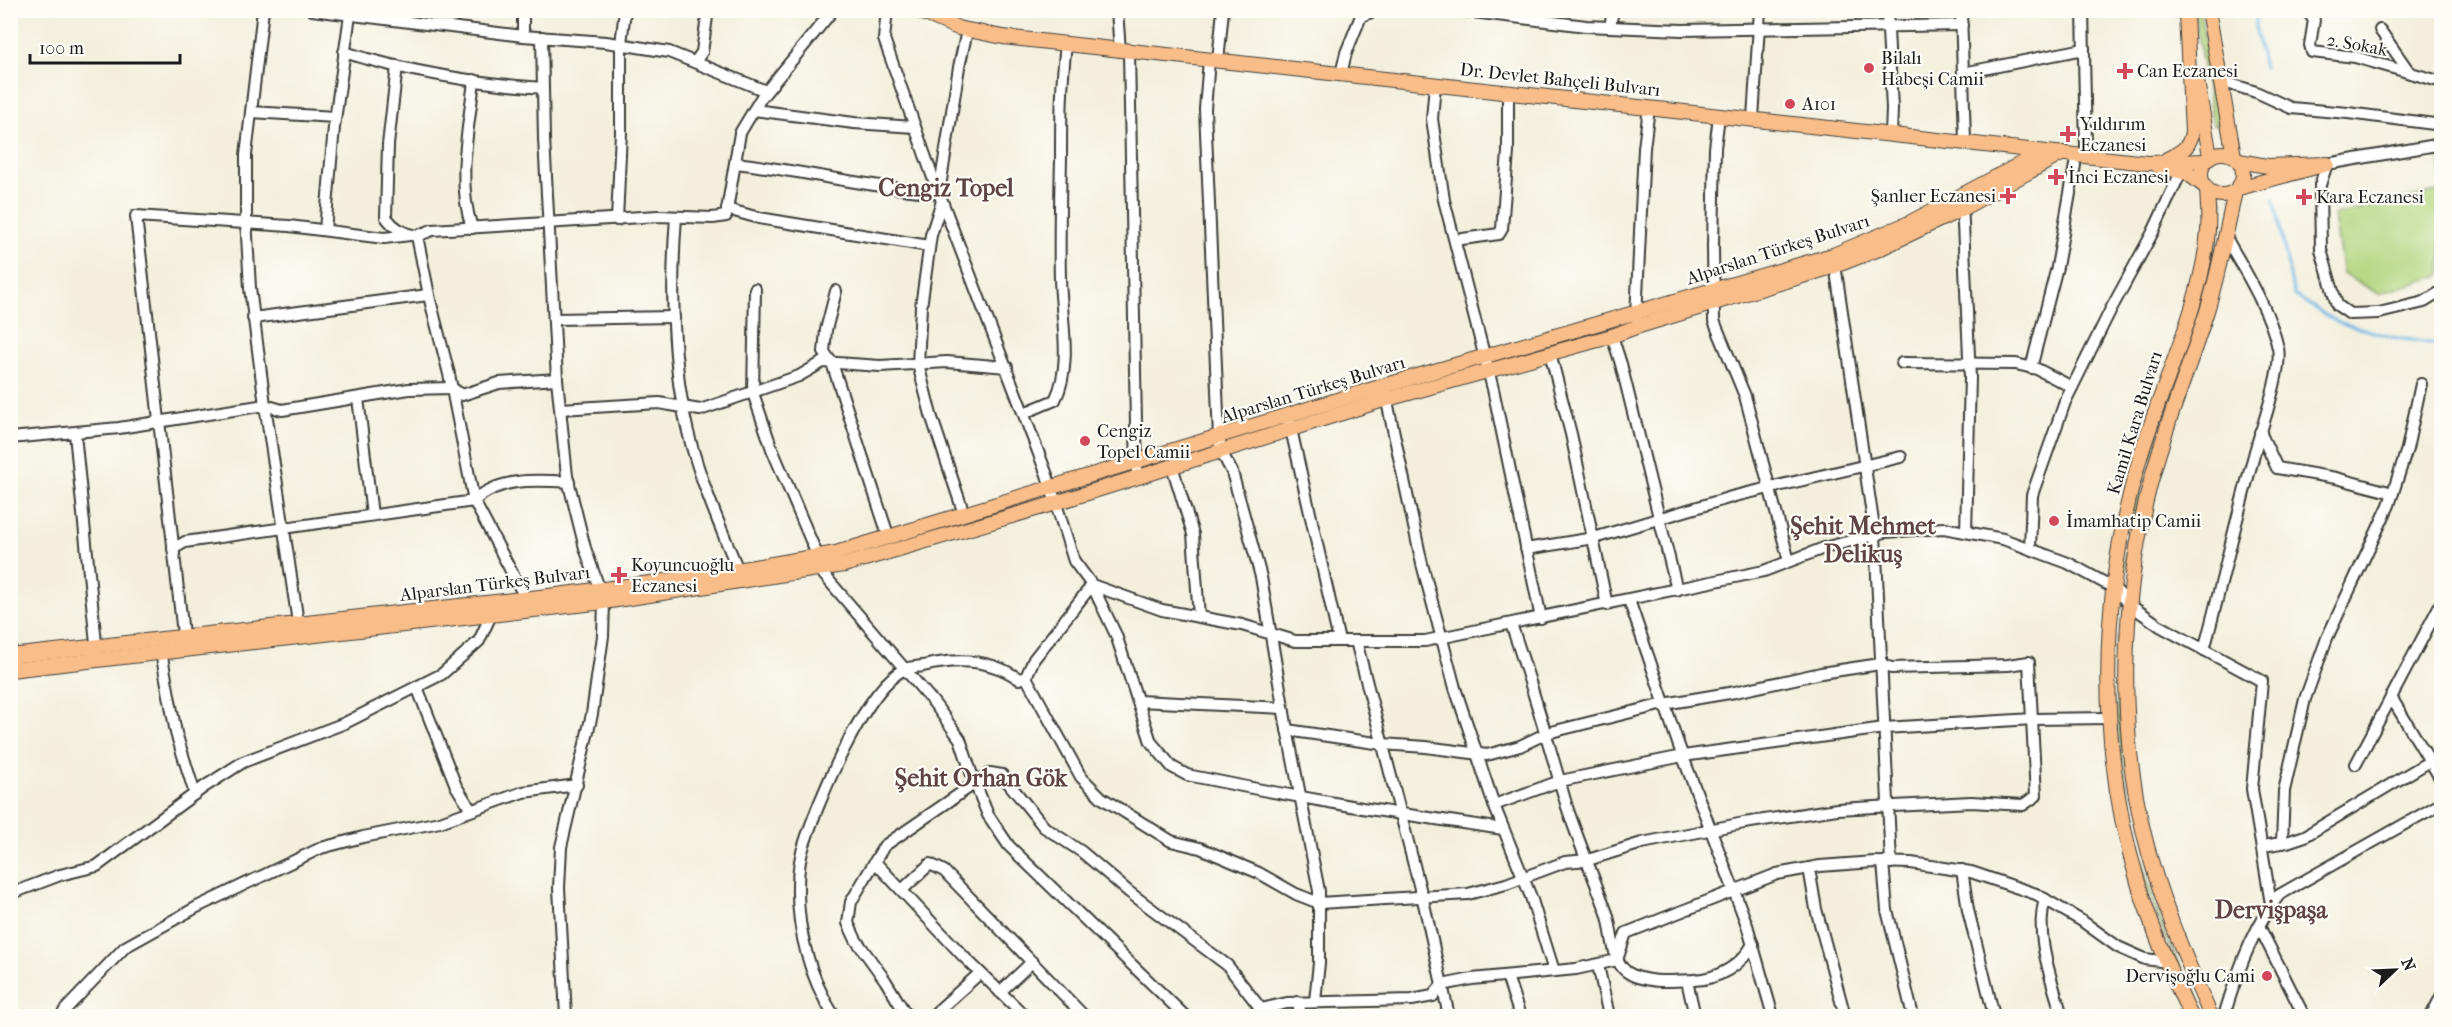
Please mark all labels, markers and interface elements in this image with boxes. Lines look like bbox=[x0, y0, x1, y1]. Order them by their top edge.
scale bar bbox=[30, 27, 180, 65]
street label: 2. Sokak bbox=[2325, 29, 2390, 61]
text: 100 m bbox=[39, 38, 84, 59]
place label: Bilalı Habeşi Camii bbox=[1881, 48, 1984, 90]
street label: Dr. Devlet Bahçeli Bulvarı bbox=[1459, 59, 1662, 101]
marker: Bilalı Habeşi Camii bbox=[1862, 61, 1876, 75]
place label: Can Eczanesi bbox=[2137, 61, 2239, 82]
marker: Can Eczanesi bbox=[2118, 64, 2132, 78]
place label: A101 bbox=[1801, 94, 1836, 115]
marker: A101 bbox=[1783, 97, 1797, 111]
place label: Yıldırım Eczanesi bbox=[2079, 114, 2147, 156]
marker: Yıldırım Eczanesi bbox=[2061, 127, 2075, 141]
place label: İnci Eczanesi bbox=[2068, 166, 2170, 188]
marker: İnci Eczanesi bbox=[2049, 170, 2063, 184]
district label: Cengiz Topel bbox=[878, 174, 1014, 202]
place label: Şanlıer Eczanesi bbox=[1871, 186, 1997, 207]
place label: Kara Eczanesi bbox=[2316, 187, 2425, 208]
marker: Şanlıer Eczanesi bbox=[2001, 189, 2015, 203]
marker: Kara Eczanesi bbox=[2297, 190, 2311, 204]
street label: Alparslan Türkeş Bulvarı bbox=[1683, 210, 1873, 290]
street label: Kamil Kara Bulvarı bbox=[2103, 348, 2167, 497]
street label: Alparslan Türkeş Bulvarı bbox=[1218, 352, 1408, 428]
place label: Cengiz Topel Camii bbox=[1097, 421, 1191, 463]
marker: Cengiz Topel Camii bbox=[1078, 434, 1092, 448]
place label: İmamhatip Camii bbox=[2066, 510, 2202, 532]
district label: Şehit Mehmet Delikuş bbox=[1790, 512, 1936, 569]
marker: İmamhatip Camii bbox=[2047, 514, 2061, 528]
place label: Koyuncuoğlu Eczanesi bbox=[631, 555, 734, 597]
street label: Alparslan Türkeş Bulvarı bbox=[398, 562, 592, 606]
marker: Koyuncuoğlu Eczanesi bbox=[612, 568, 626, 582]
district label: Şehit Orhan Gök bbox=[895, 764, 1068, 793]
district label: Dervişpaşa bbox=[2215, 896, 2328, 925]
north arrow bbox=[2365, 940, 2425, 1000]
text: N bbox=[2397, 955, 2420, 974]
place label: Dervişoğlu Cami bbox=[2125, 966, 2256, 987]
marker: Dervişoğlu Cami bbox=[2260, 969, 2274, 983]

